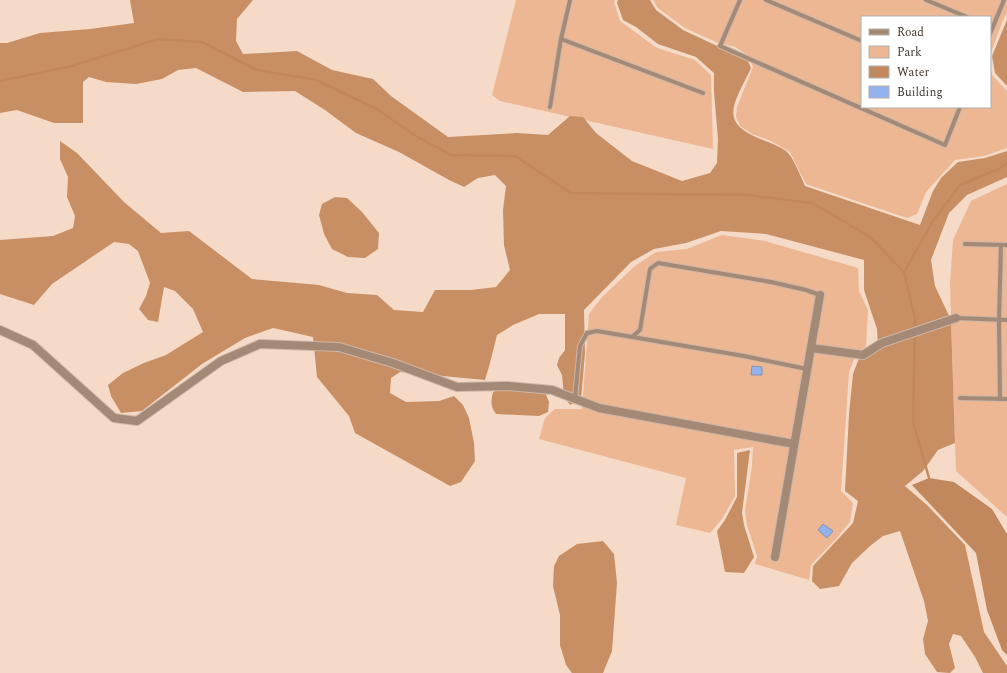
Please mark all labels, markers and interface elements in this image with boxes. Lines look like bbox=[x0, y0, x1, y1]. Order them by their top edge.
legend bbox=[861, 16, 991, 108]
text: Road bbox=[897, 23, 924, 42]
text: Park bbox=[897, 43, 922, 62]
text: Water bbox=[897, 63, 929, 82]
text: Building bbox=[897, 83, 943, 102]

